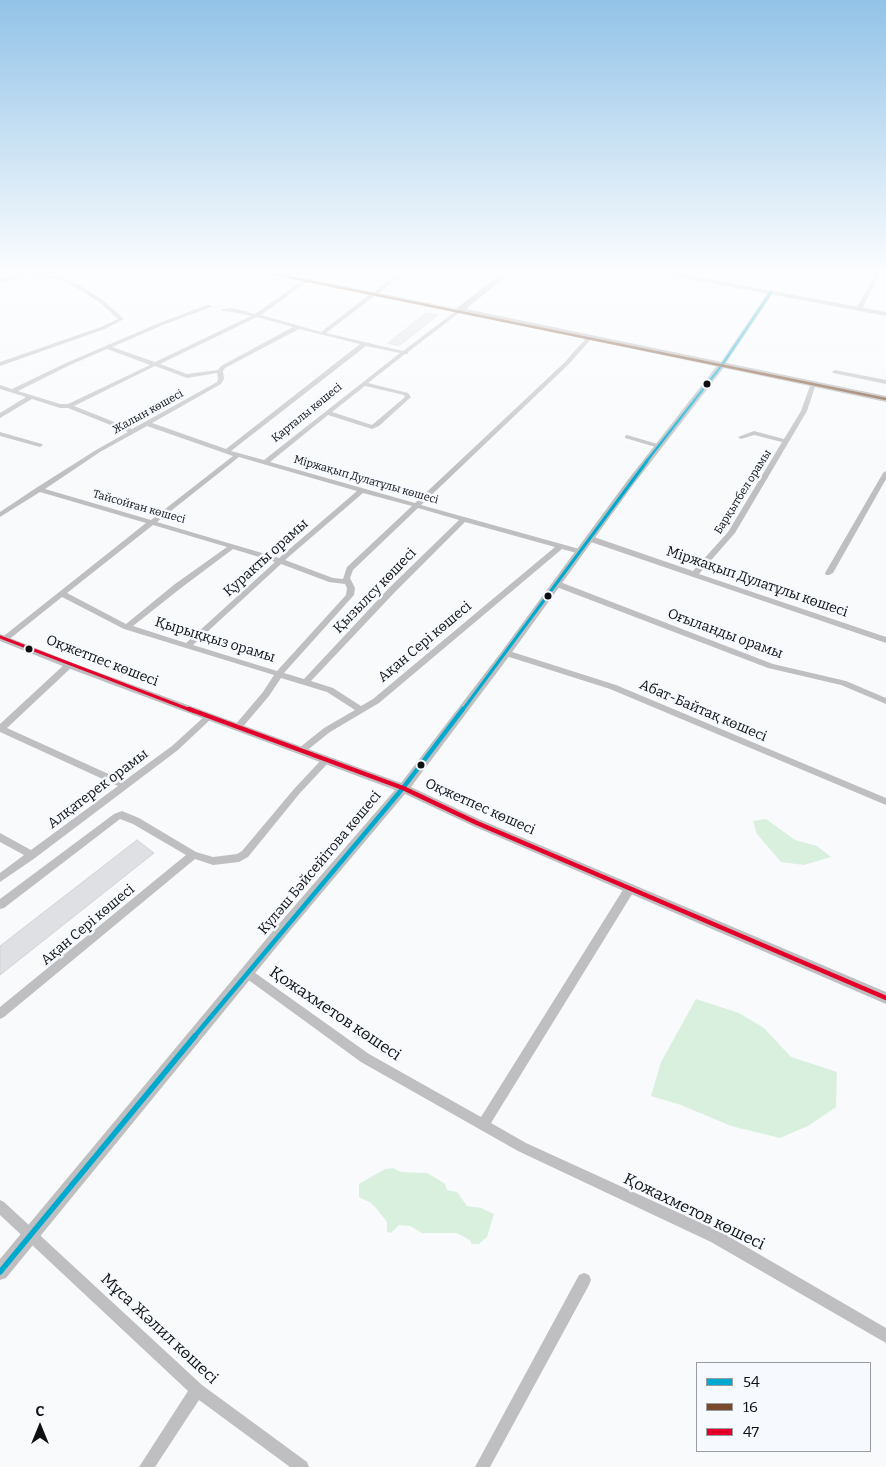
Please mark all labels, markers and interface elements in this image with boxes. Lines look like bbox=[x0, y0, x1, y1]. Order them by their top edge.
unlabelled marker bbox=[702, 379, 712, 389]
street label: Қарталы көшесі bbox=[269, 381, 345, 445]
street label: Жалын көшесі bbox=[110, 387, 186, 437]
street label: Барқытбел орамы bbox=[712, 447, 774, 537]
street label: Міржақып Дулатұлы көшесі bbox=[292, 453, 440, 507]
street label: Тайсойған көшесі bbox=[91, 487, 187, 527]
street label: Қуракты орамы bbox=[220, 516, 312, 600]
street label: Міржақып Дулатұлы көшесі bbox=[664, 543, 850, 621]
street label: Қызылсу көшесі bbox=[330, 545, 420, 637]
unlabelled marker bbox=[543, 591, 553, 601]
street label: Ақан Сері көшесі bbox=[375, 598, 475, 686]
street label: Оғыланды орамы bbox=[665, 605, 785, 663]
street label: Қырыққыз орамы bbox=[153, 614, 277, 666]
street label: Оқжетпес көшесі bbox=[44, 632, 160, 690]
unlabelled marker bbox=[24, 644, 34, 654]
street label: Абат-Байтақ көшесі bbox=[637, 677, 769, 745]
street label: Алқатерек орамы bbox=[44, 746, 152, 832]
unlabelled marker bbox=[416, 760, 426, 770]
street label: Оқжетпес көшесі bbox=[422, 775, 538, 839]
street label: Күләш Бәйсейітова көшесі bbox=[255, 788, 385, 938]
street label: Ақан Сері көшесі bbox=[38, 881, 138, 969]
street label: Қожахметов көшесі bbox=[266, 963, 404, 1065]
street label: Қожахметов көшесі bbox=[620, 1169, 768, 1255]
street label: Мұса Жәлил көшесі bbox=[96, 1270, 222, 1388]
legend bbox=[696, 1362, 871, 1452]
text: 54 bbox=[743, 1373, 760, 1391]
text: 16 bbox=[743, 1398, 758, 1416]
north arrow bbox=[15, 1402, 65, 1452]
text: С bbox=[36, 1403, 44, 1420]
text: 47 bbox=[743, 1423, 759, 1441]

